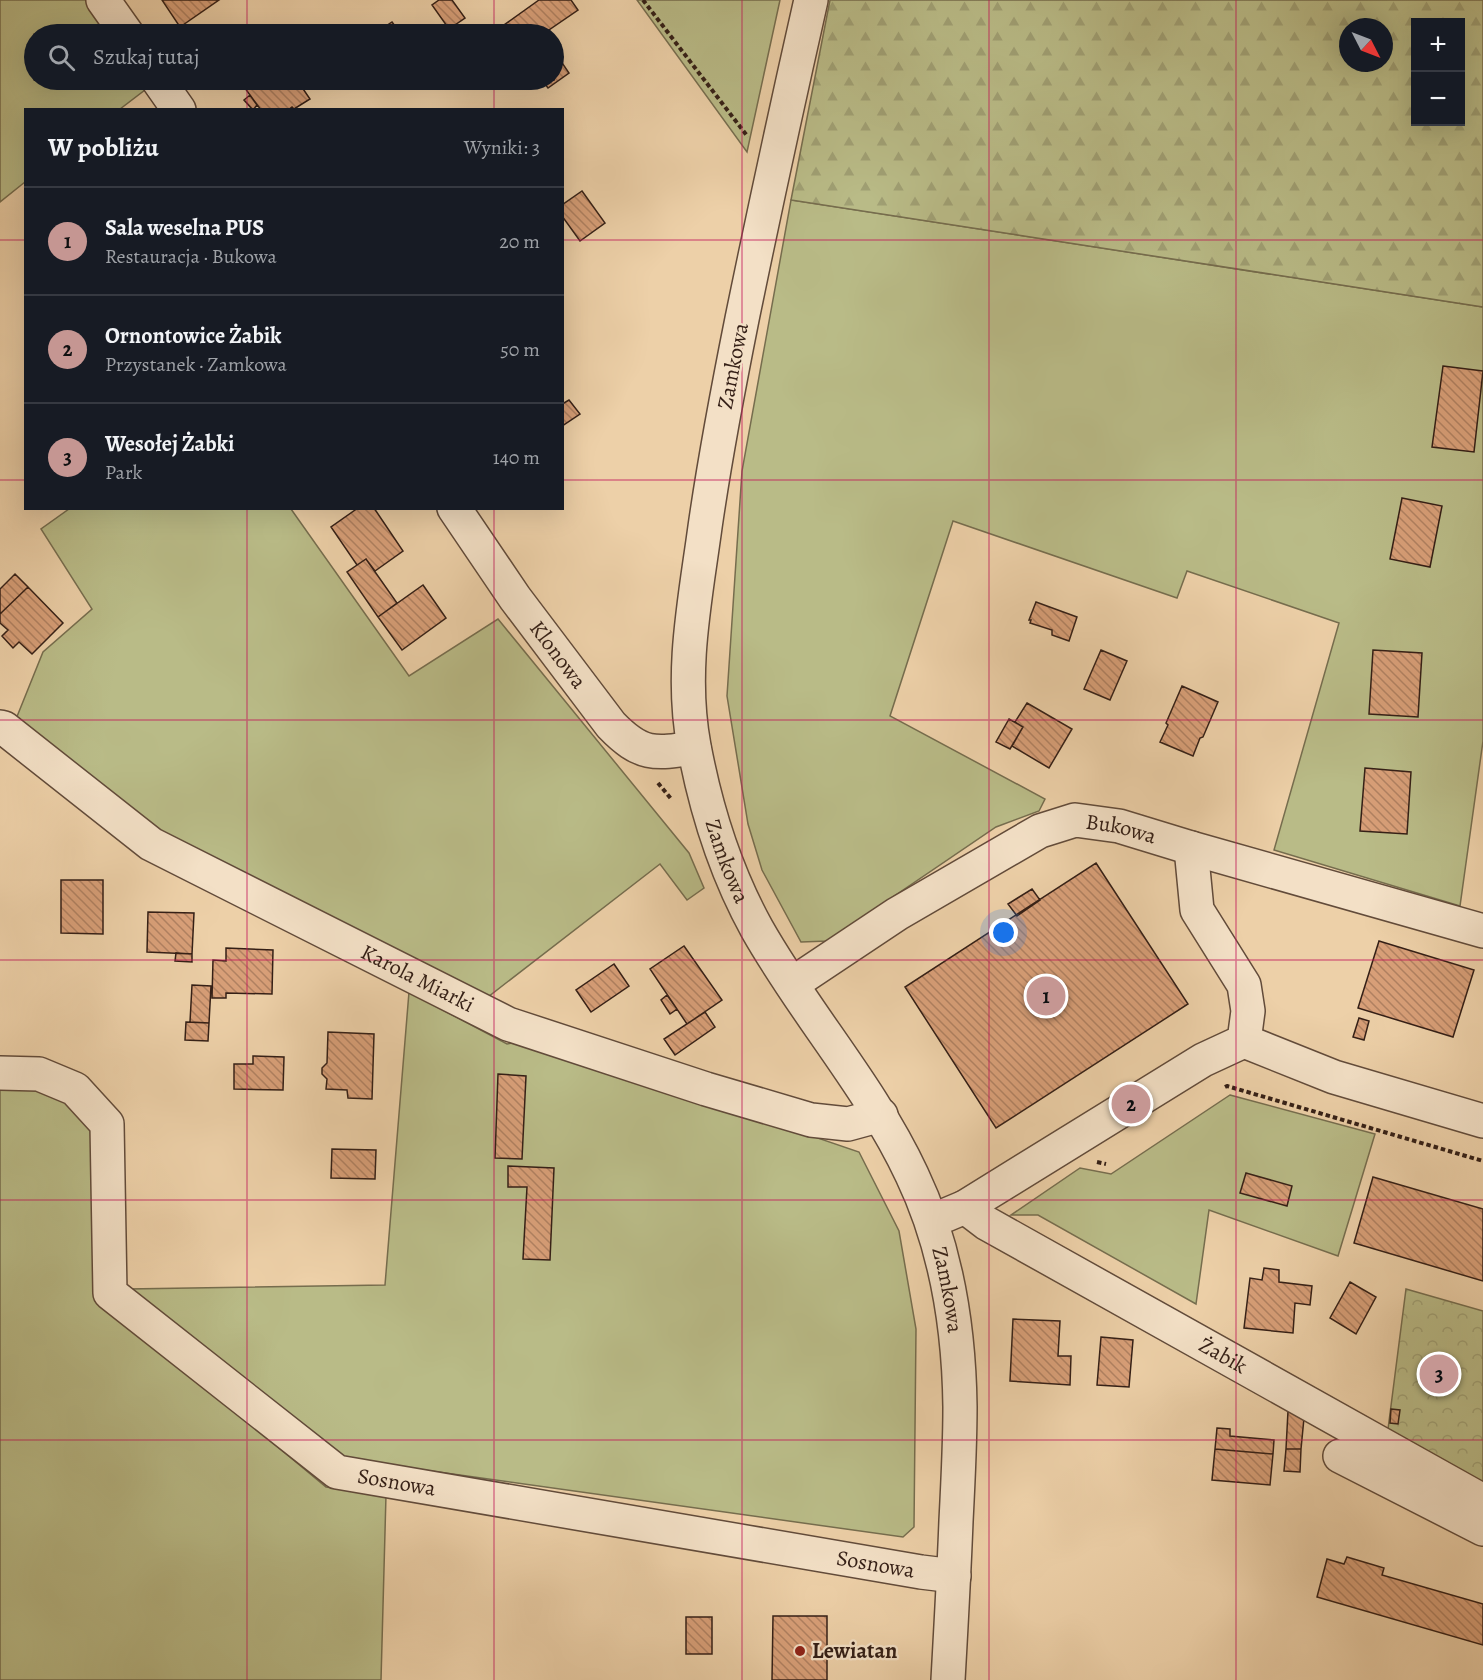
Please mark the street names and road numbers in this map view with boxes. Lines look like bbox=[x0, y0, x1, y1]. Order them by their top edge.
street label: Zamkowa bbox=[710, 319, 756, 412]
street label: Klonowa bbox=[522, 615, 594, 696]
street label: Bukowa bbox=[1084, 807, 1161, 852]
street label: Zamkowa bbox=[697, 816, 757, 909]
street label: Karola Miarki bbox=[356, 937, 480, 1020]
street label: Zamkowa bbox=[924, 1243, 970, 1335]
street label: Żabik bbox=[1193, 1330, 1253, 1381]
street label: Sosnowa bbox=[355, 1461, 439, 1504]
street label: Sosnowa bbox=[834, 1543, 918, 1586]

